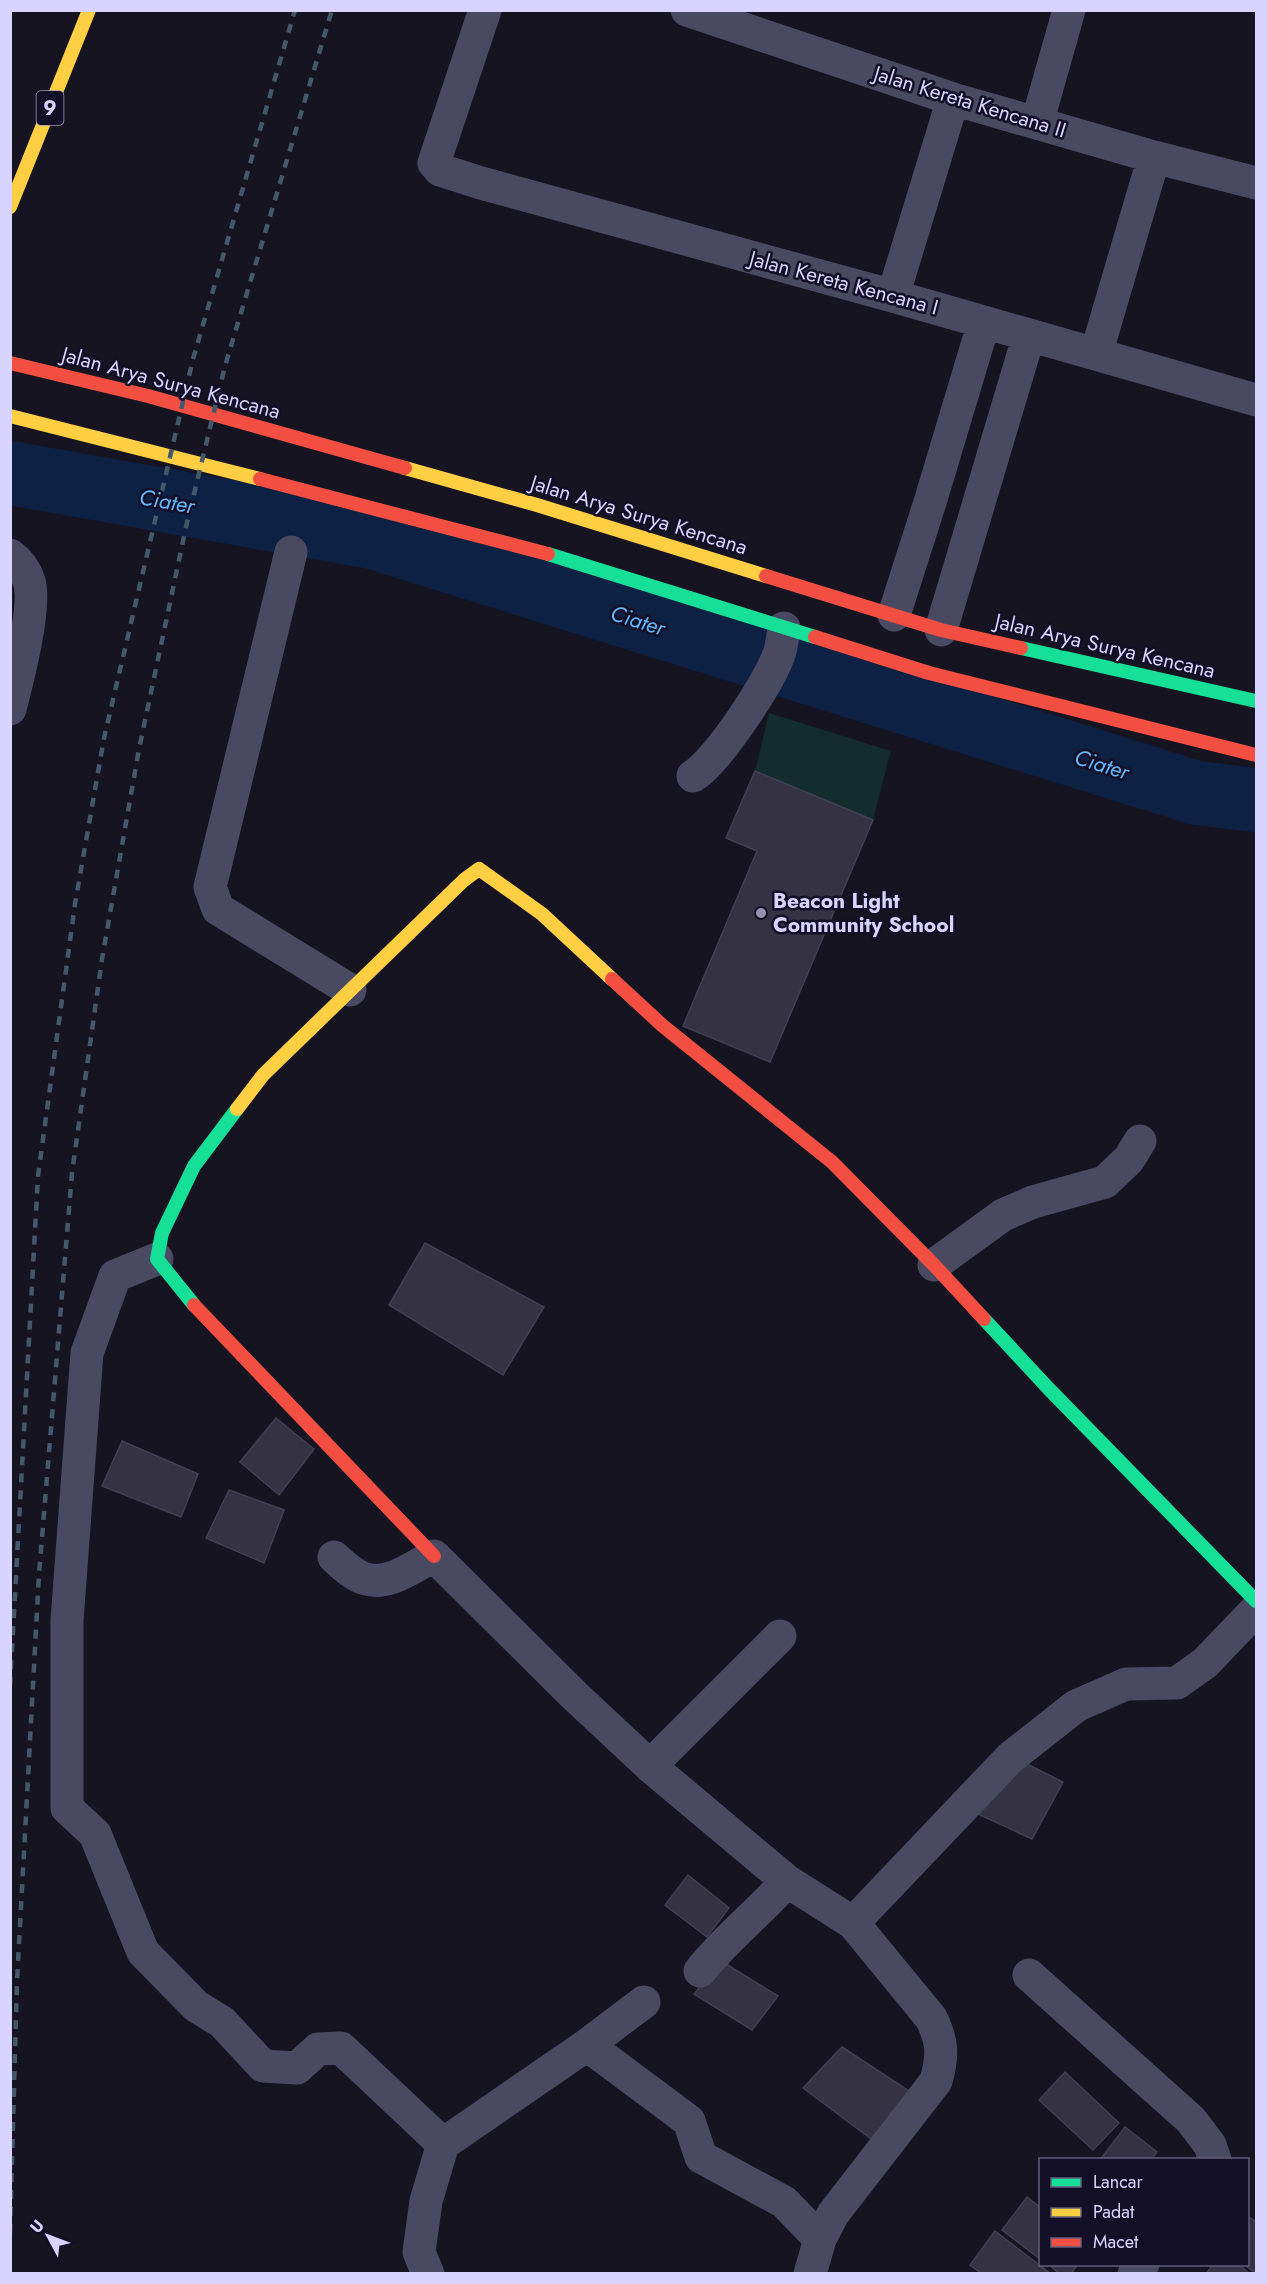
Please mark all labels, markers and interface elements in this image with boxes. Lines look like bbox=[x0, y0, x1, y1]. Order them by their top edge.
street label: Jalan Kereta Kencana II bbox=[867, 58, 1070, 146]
road number: 9 bbox=[36, 91, 64, 125]
street label: Jalan Kereta Kencana I bbox=[743, 243, 942, 323]
street label: Jalan Arya Surya Kencana bbox=[56, 339, 284, 427]
street label: Jalan Arya Surya Kencana bbox=[524, 467, 751, 562]
water label: Ciater bbox=[137, 480, 199, 522]
water label: Ciater bbox=[607, 597, 671, 644]
street label: Jalan Arya Surya Kencana bbox=[989, 605, 1218, 686]
water label: Ciater bbox=[1071, 741, 1135, 788]
place label: Beacon Light Community School bbox=[773, 886, 954, 940]
marker: Beacon Light Community School bbox=[754, 906, 768, 920]
legend bbox=[1039, 2158, 1249, 2266]
text: Lancar bbox=[1093, 2169, 1143, 2195]
text: Padat bbox=[1093, 2199, 1135, 2225]
north arrow bbox=[18, 2206, 78, 2266]
text: U bbox=[25, 2215, 49, 2238]
text: Macet bbox=[1093, 2229, 1139, 2255]

